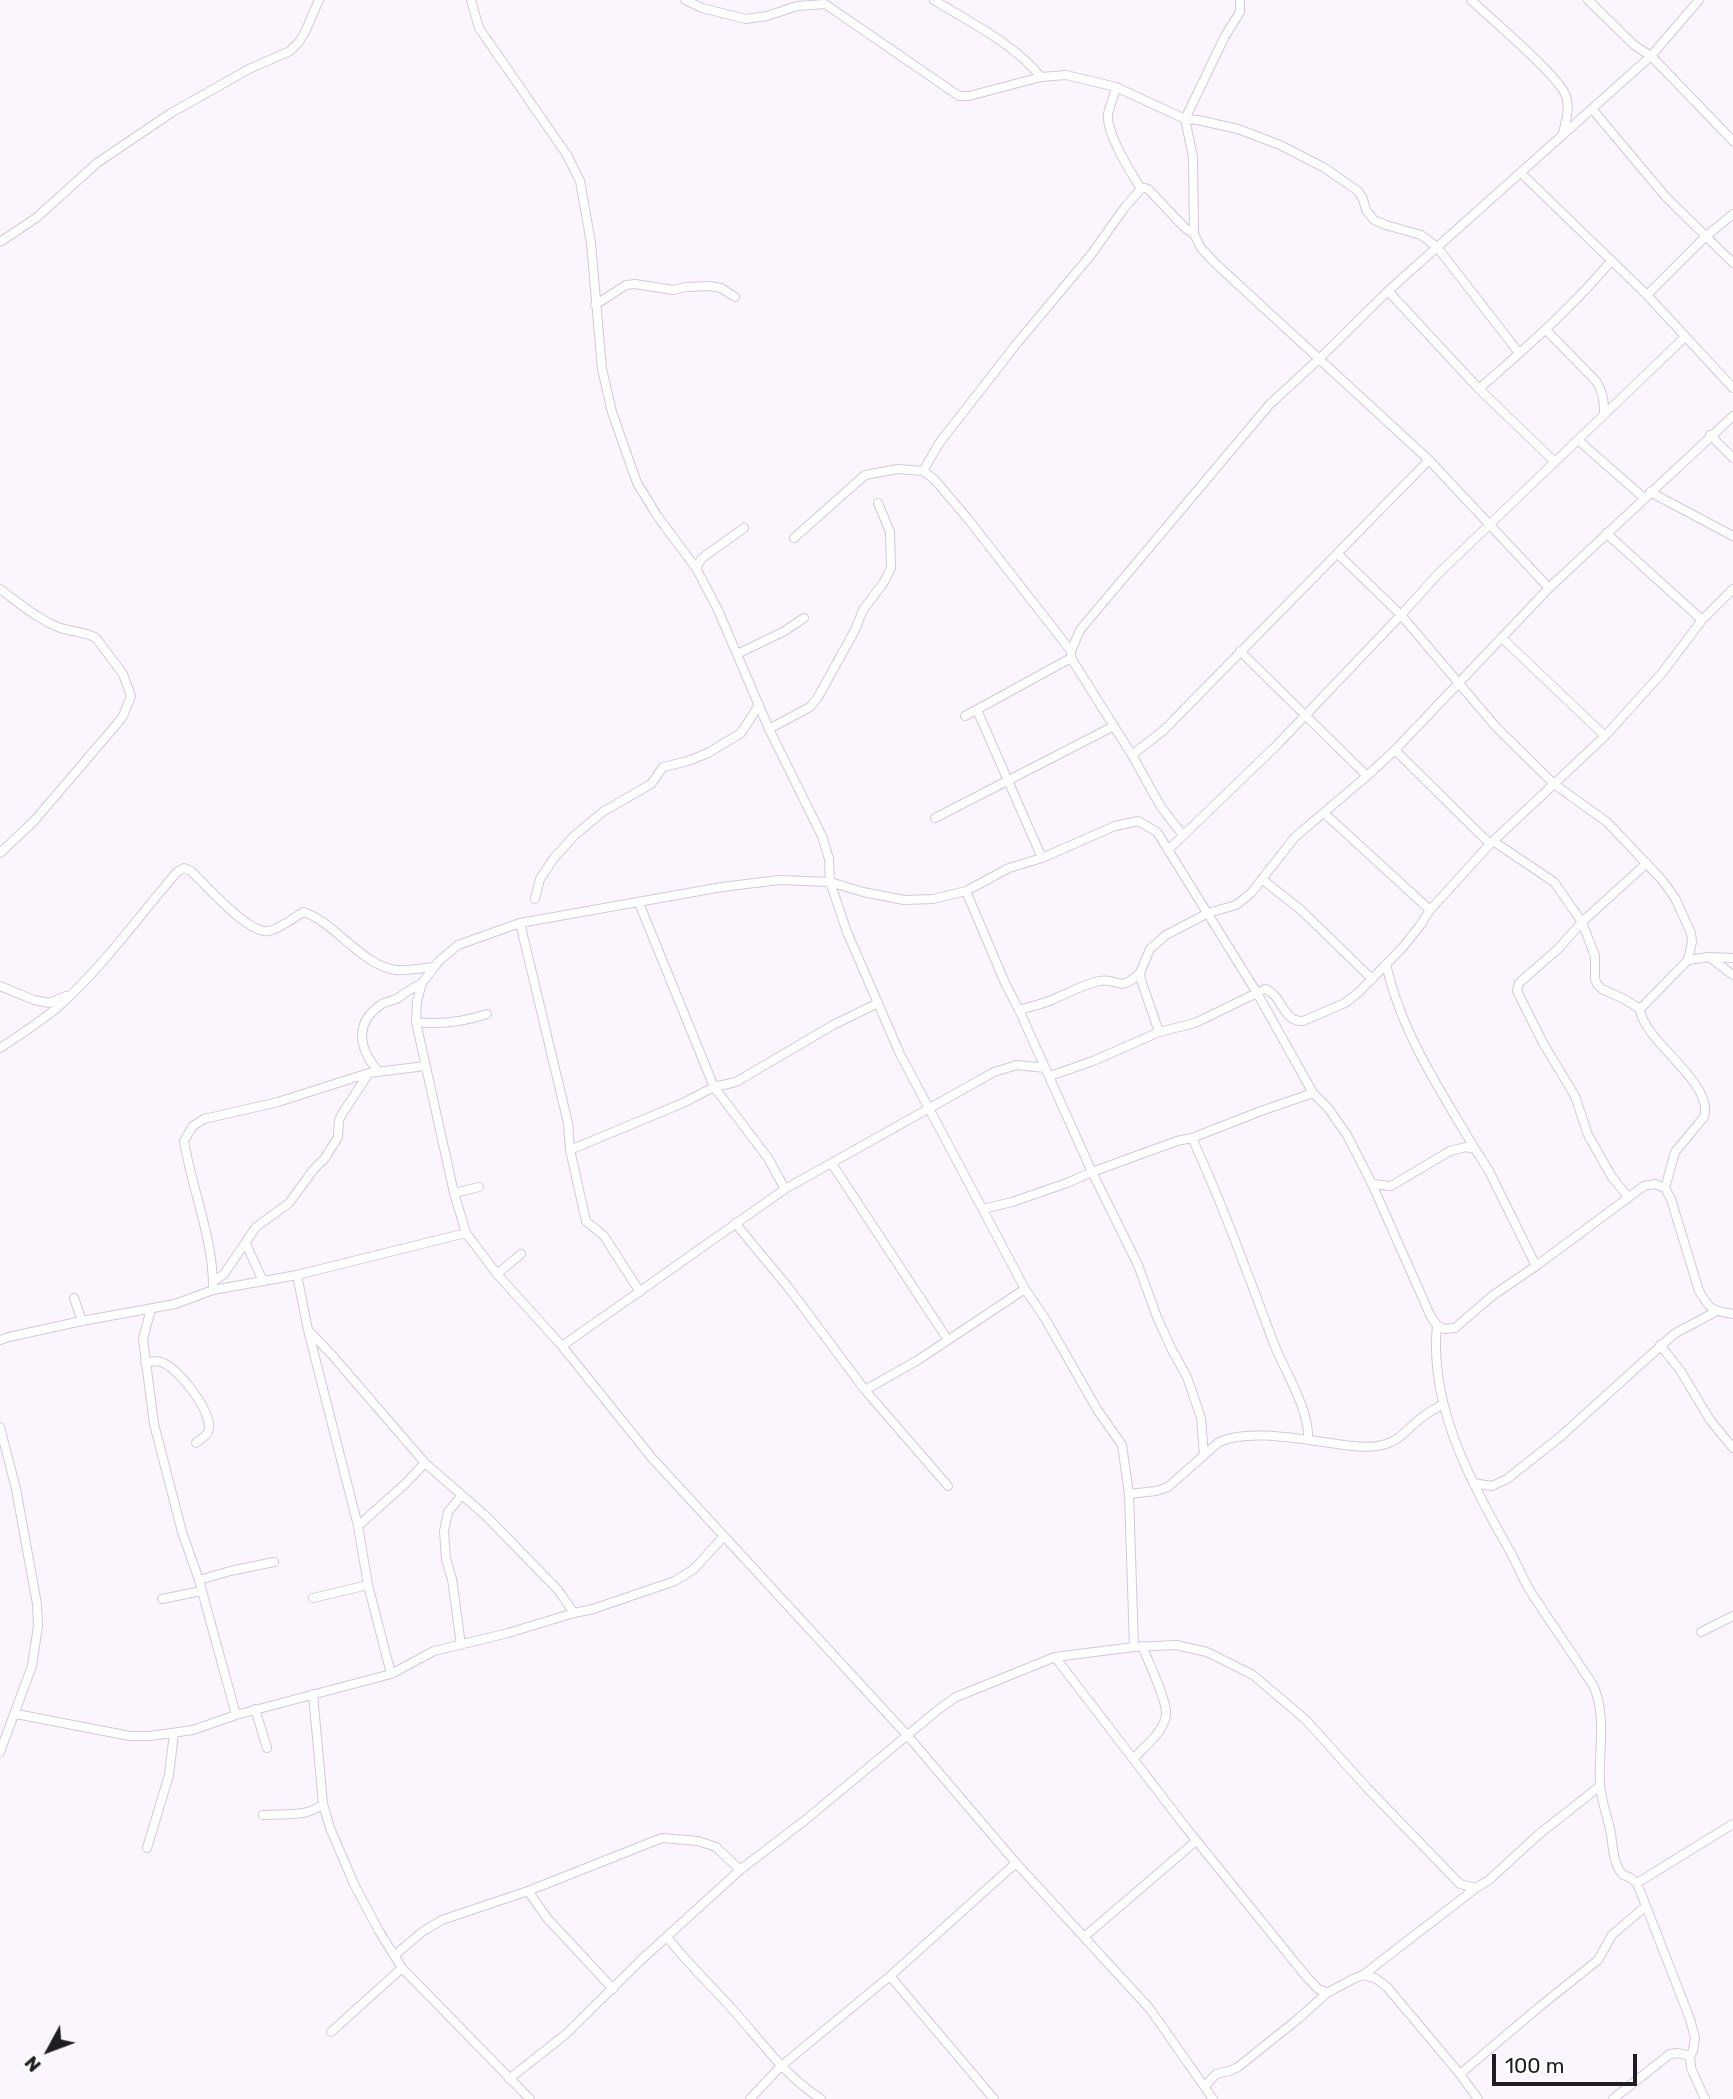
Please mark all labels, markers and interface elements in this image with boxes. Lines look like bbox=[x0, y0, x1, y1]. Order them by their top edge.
north arrow bbox=[14, 2015, 84, 2085]
scale bar bbox=[1495, 2039, 1640, 2084]
text: N bbox=[20, 2051, 46, 2077]
text: 100 m bbox=[1505, 2053, 1564, 2078]

